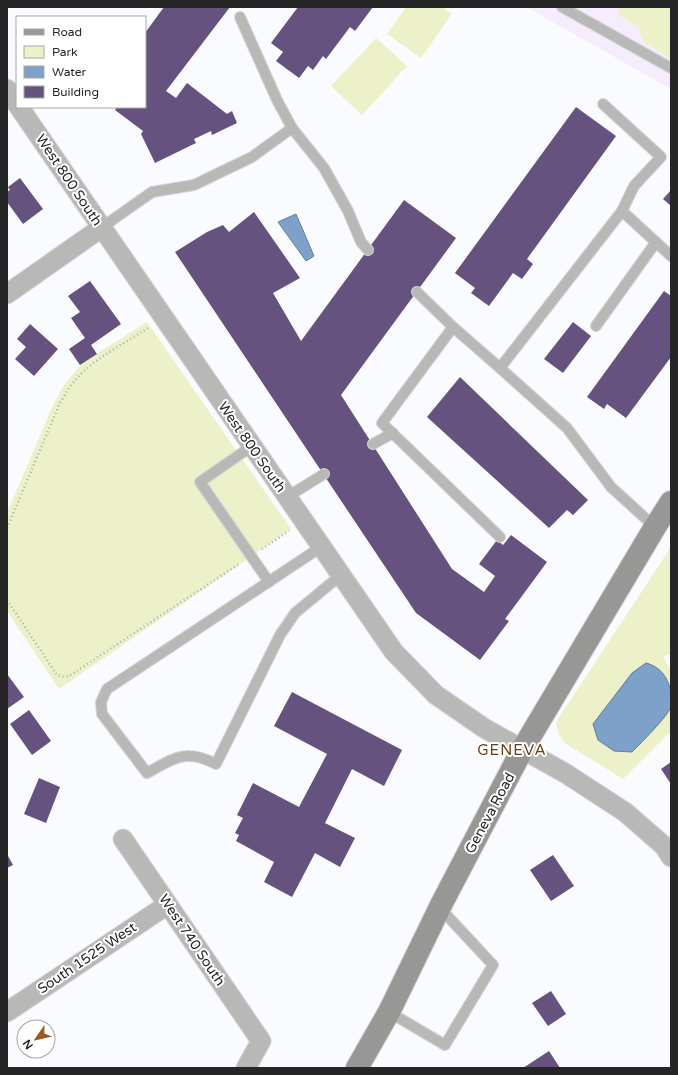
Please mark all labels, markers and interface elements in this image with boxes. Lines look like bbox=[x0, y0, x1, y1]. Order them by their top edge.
legend bbox=[16, 16, 146, 108]
text: Road bbox=[52, 25, 82, 39]
text: Park bbox=[52, 45, 78, 59]
text: Water bbox=[52, 65, 87, 79]
text: Building bbox=[52, 85, 99, 99]
street label: West 800 South bbox=[32, 131, 106, 229]
street label: West 800 South bbox=[214, 398, 290, 496]
district label: GENEVA bbox=[477, 741, 547, 759]
street label: Geneva Road bbox=[462, 770, 518, 856]
street label: West 740 South bbox=[155, 891, 229, 989]
street label: South 1525 West bbox=[34, 918, 140, 997]
north arrow bbox=[16, 1019, 56, 1059]
text: N bbox=[20, 1037, 36, 1052]

